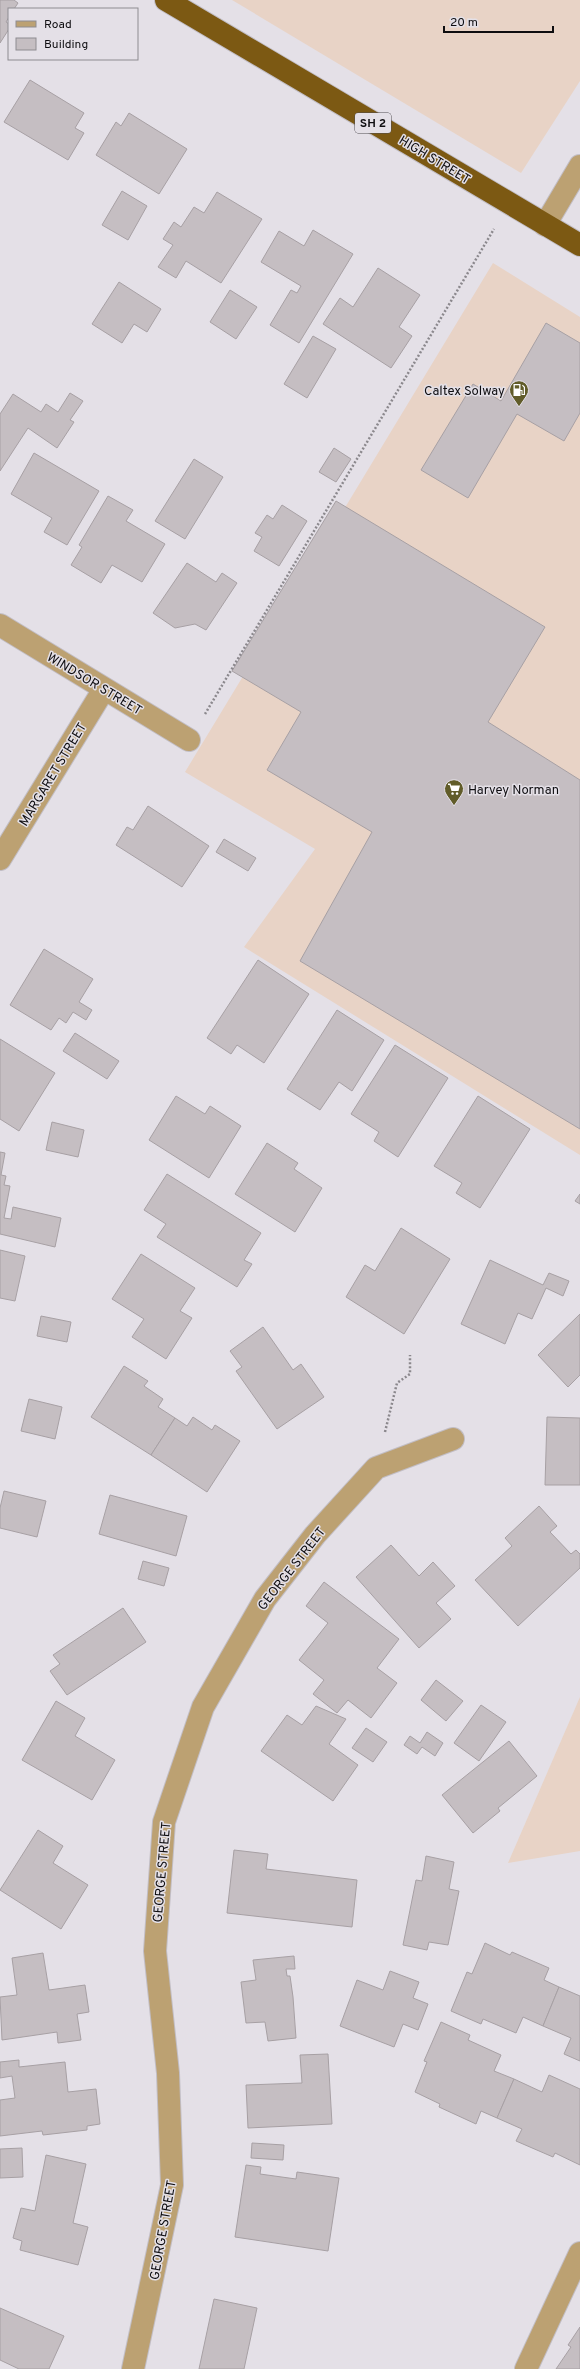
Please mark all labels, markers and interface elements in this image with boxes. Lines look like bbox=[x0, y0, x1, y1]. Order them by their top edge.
legend bbox=[8, 8, 138, 60]
scale bar bbox=[444, 8, 553, 34]
text: 20 m bbox=[450, 15, 478, 31]
text: Road bbox=[44, 17, 72, 33]
text: Building bbox=[44, 37, 88, 53]
road number: SH 2 bbox=[355, 113, 391, 133]
street label: HIGH STREET bbox=[395, 133, 473, 188]
fuel station icon: Caltex Solway bbox=[508, 379, 530, 407]
place label: Caltex Solway bbox=[424, 384, 505, 400]
street label: WINDSOR STREET bbox=[44, 650, 144, 719]
street label: MARGARET STREET bbox=[17, 720, 91, 830]
supermarket icon: Harvey Norman bbox=[443, 778, 465, 806]
place label: Harvey Norman bbox=[468, 783, 559, 799]
street label: GEORGE STREET bbox=[255, 1524, 330, 1614]
street label: GEORGE STREET bbox=[151, 1821, 175, 1923]
street label: GEORGE STREET bbox=[147, 2179, 181, 2281]

